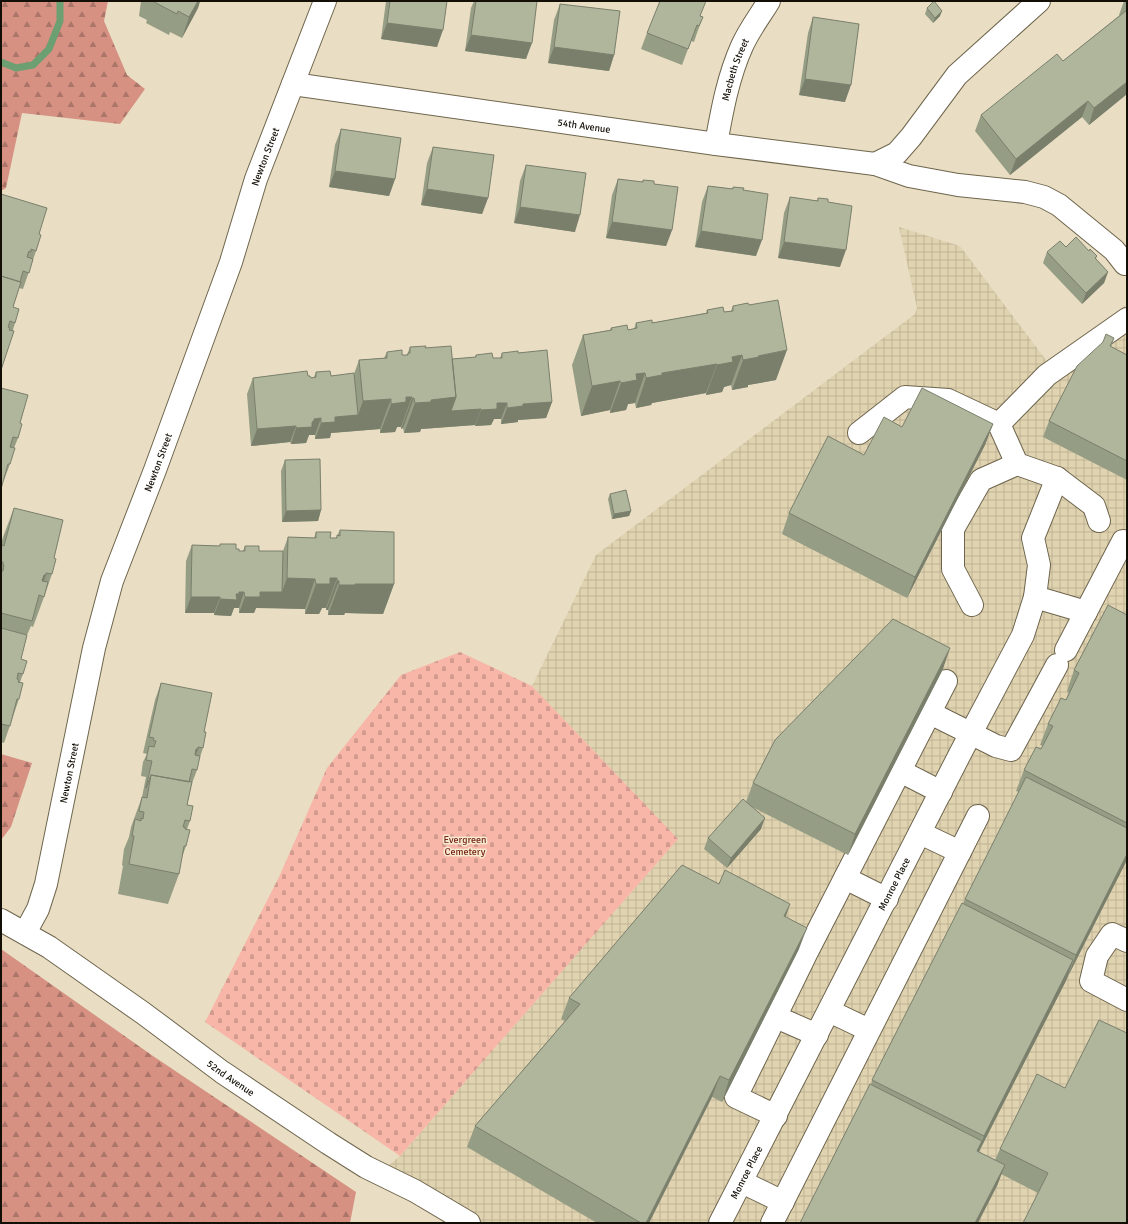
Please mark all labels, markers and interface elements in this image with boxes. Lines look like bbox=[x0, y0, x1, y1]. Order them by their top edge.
street label: Macbeth Street bbox=[720, 36, 752, 102]
street label: 54th Avenue bbox=[557, 117, 611, 136]
street label: Newton Street bbox=[249, 126, 283, 187]
street label: Newton Street bbox=[142, 431, 175, 494]
street label: Newton Street bbox=[58, 741, 82, 804]
park label: Evergreen Cemetery bbox=[444, 834, 486, 858]
street label: Monroe Place bbox=[876, 856, 913, 913]
street label: 52nd Avenue bbox=[204, 1058, 256, 1099]
street label: Monroe Place bbox=[728, 1144, 765, 1201]

